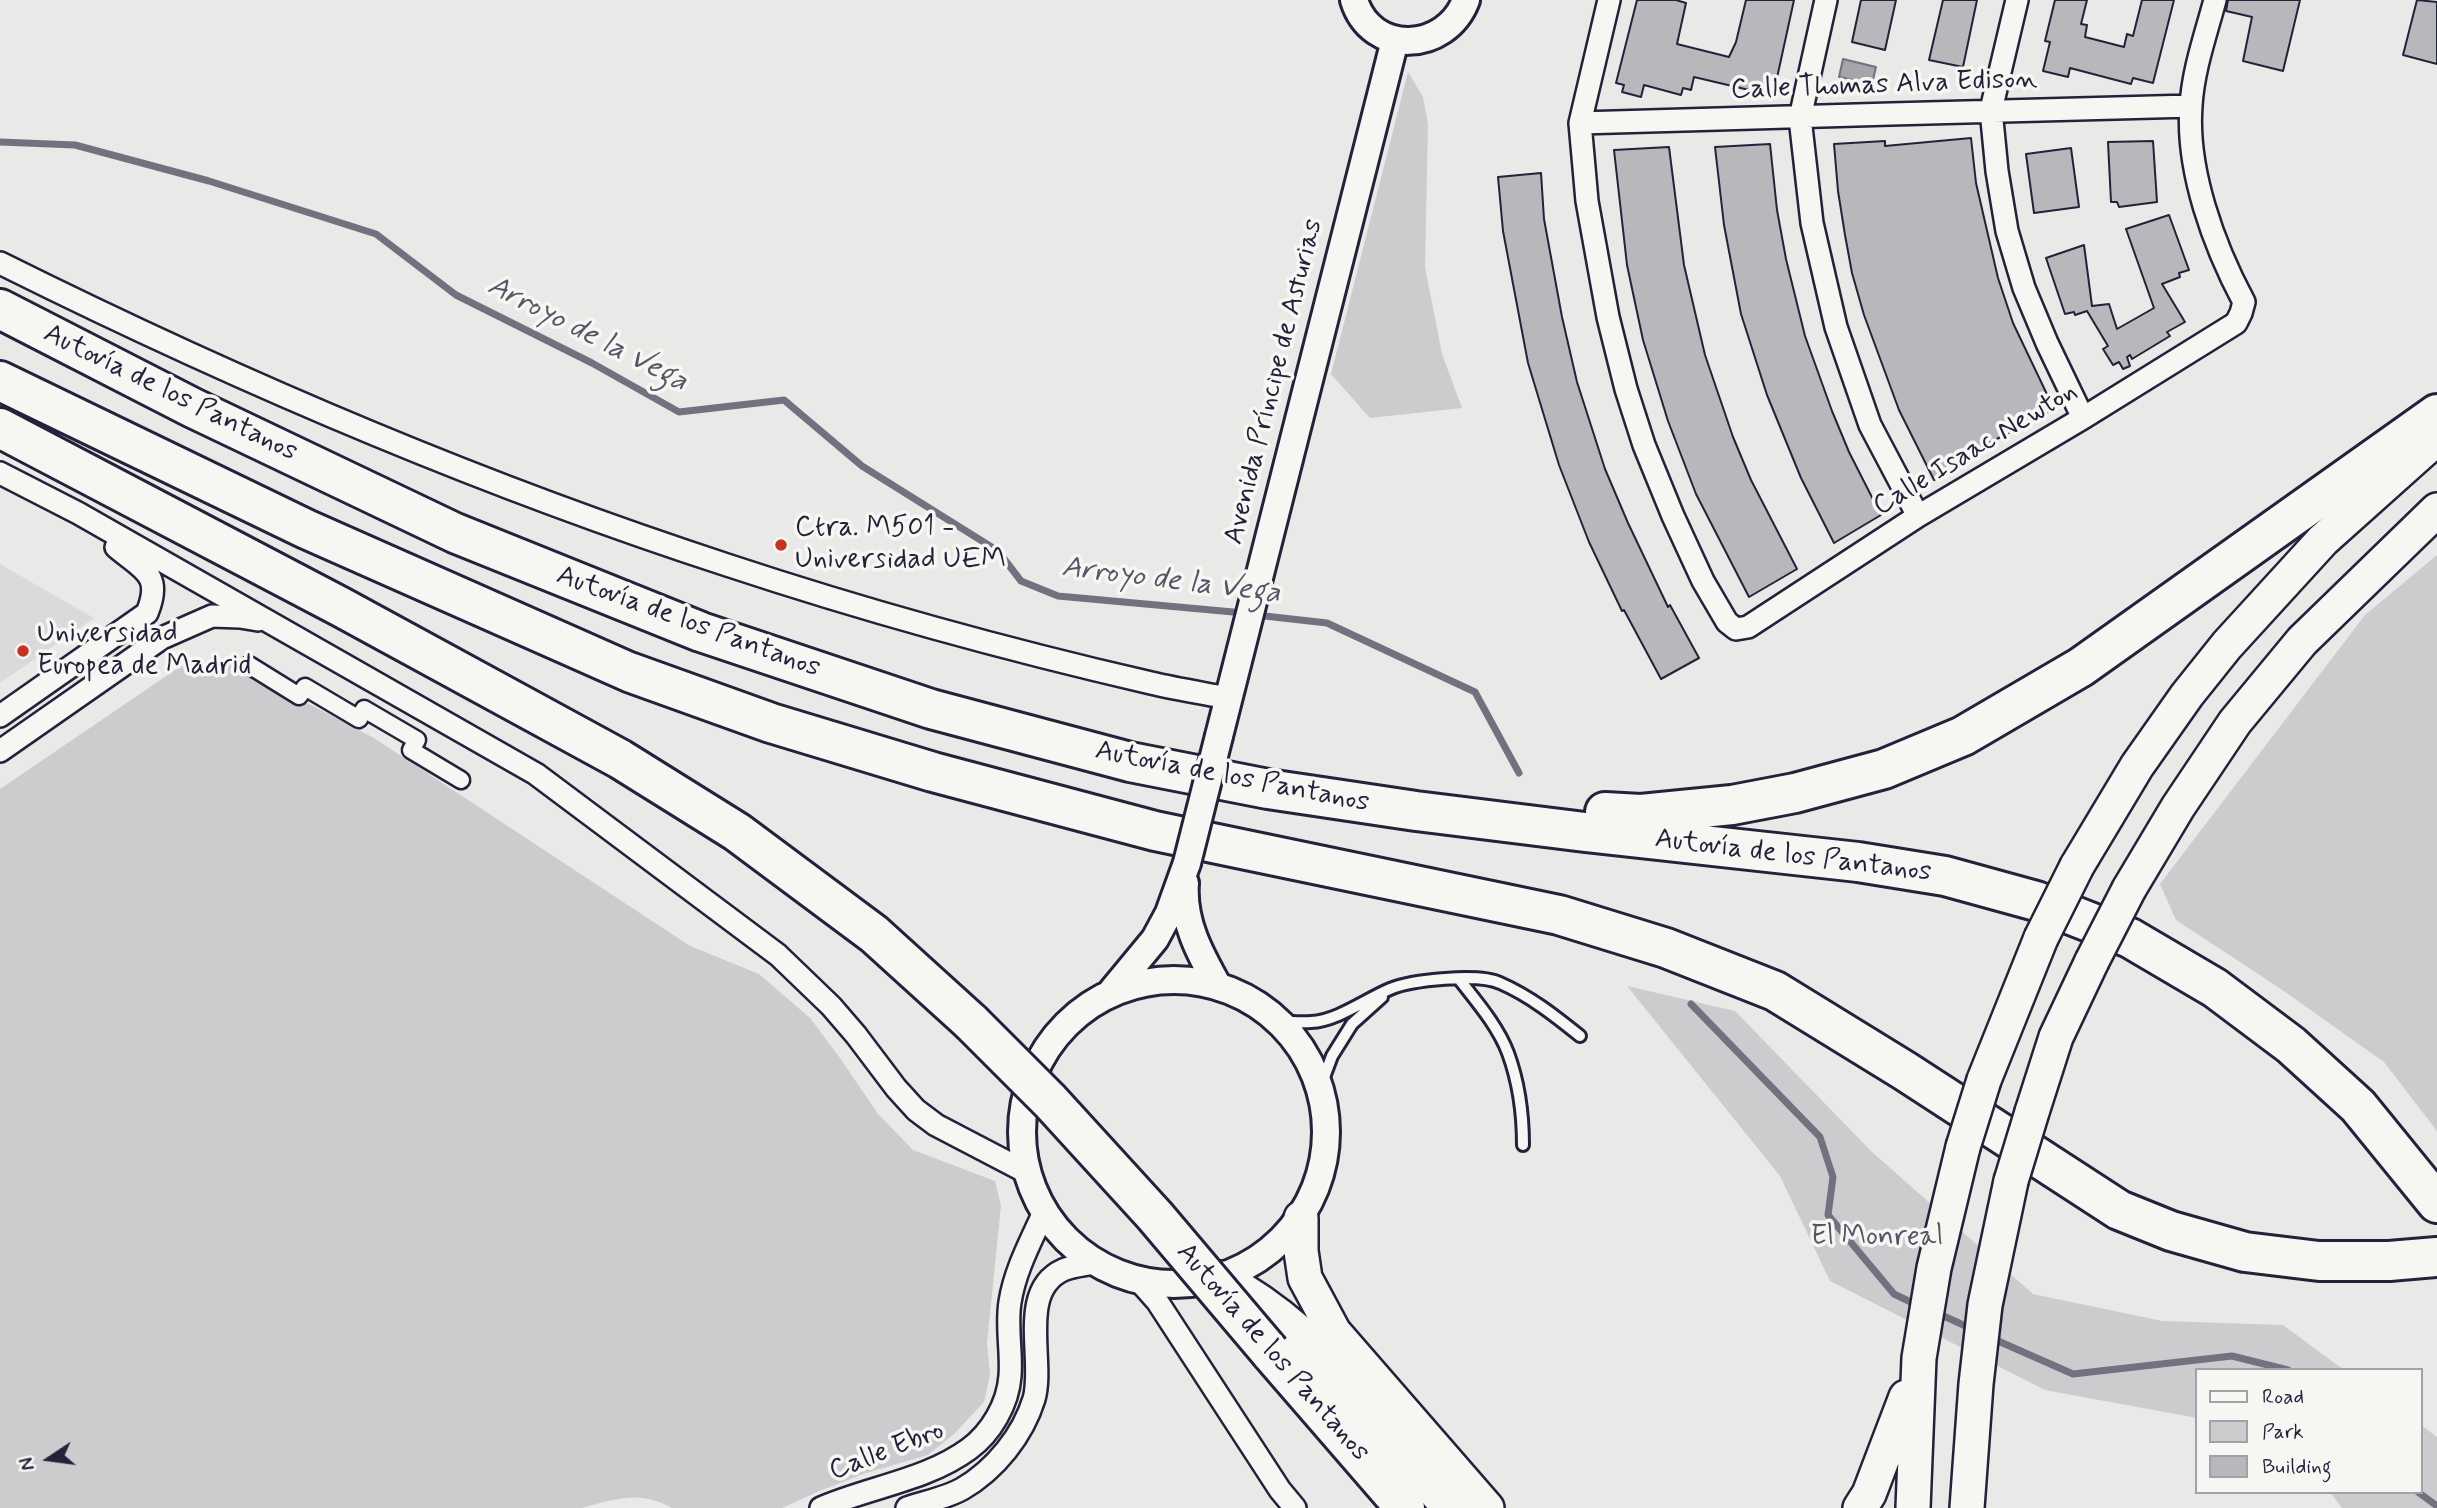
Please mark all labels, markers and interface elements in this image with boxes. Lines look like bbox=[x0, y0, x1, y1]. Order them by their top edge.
street label: Calle Thomas Alva Edison bbox=[1730, 64, 2038, 108]
street label: Avenida Príncipe de Asturias bbox=[1218, 216, 1332, 548]
water label: Arroyo de la Vega bbox=[481, 269, 693, 401]
street label: Autovía de los Pantanos bbox=[38, 318, 302, 470]
street label: Calle Isaac Newton bbox=[1868, 376, 2084, 524]
place label: Ctra. M501 - Universidad UEM bbox=[795, 512, 1006, 578]
marker: Ctra. M501 - Universidad UEM bbox=[773, 537, 789, 553]
water label: Arroyo de la Vega bbox=[1060, 551, 1282, 613]
street label: Autovía de los Pantanos bbox=[551, 560, 825, 686]
place label: Universidad Europea de Madrid bbox=[37, 618, 251, 684]
marker: Universidad Europea de Madrid bbox=[15, 643, 31, 659]
street label: Autovía de los Pantanos bbox=[1092, 735, 1372, 821]
street label: Autovía de los Pantanos bbox=[1653, 823, 1933, 891]
park label: El Monreal bbox=[1811, 1221, 1943, 1255]
street label: Autovía de los Pantanos bbox=[1168, 1237, 1376, 1469]
legend bbox=[2196, 1368, 2423, 1494]
text: Road bbox=[2262, 1383, 2304, 1411]
street label: Calle Ebro bbox=[825, 1415, 949, 1489]
text: Park bbox=[2262, 1418, 2304, 1446]
north arrow bbox=[14, 1424, 84, 1494]
text: Building bbox=[2262, 1453, 2332, 1481]
text: N bbox=[14, 1455, 42, 1473]

